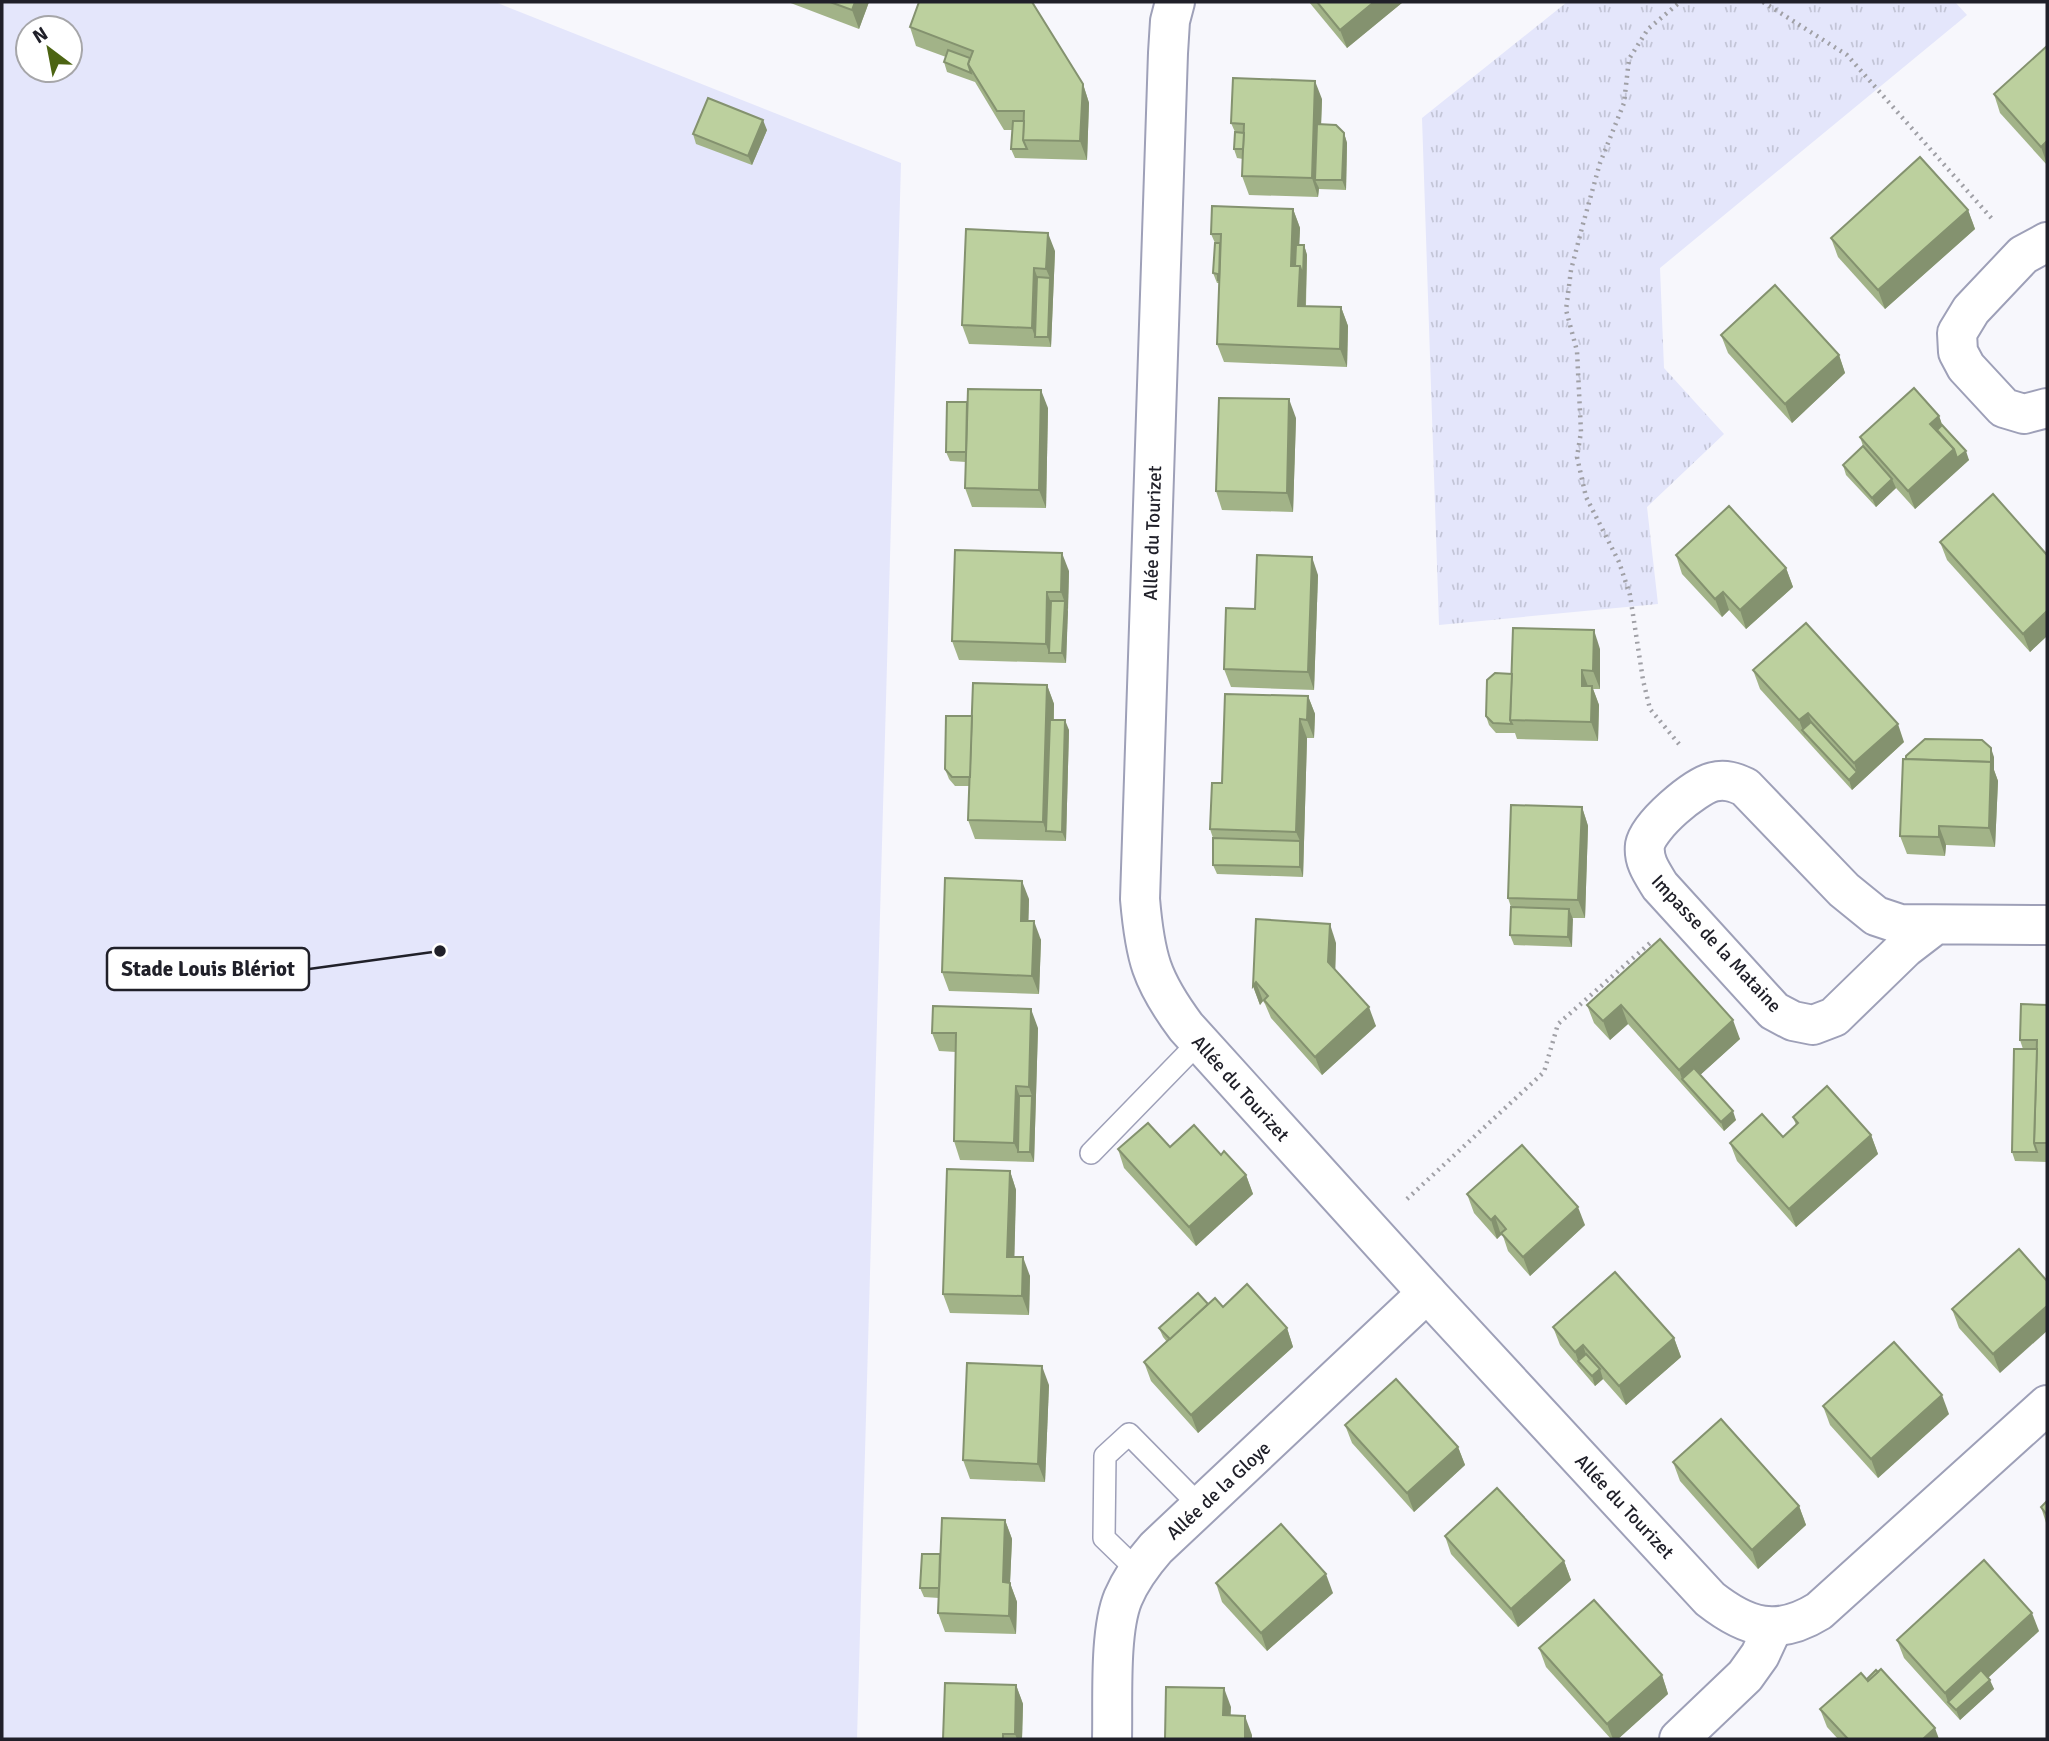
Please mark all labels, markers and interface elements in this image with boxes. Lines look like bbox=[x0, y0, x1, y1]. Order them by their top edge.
north arrow bbox=[14, 14, 84, 84]
text: N bbox=[29, 22, 52, 49]
street label: Allée du Tourizet bbox=[1139, 465, 1167, 601]
street label: Impasse de la Mataine bbox=[1646, 870, 1786, 1018]
callout: Stade Louis Blériot bbox=[107, 948, 309, 990]
text: Stade Louis Blériot bbox=[121, 956, 295, 982]
street label: Allée du Tourizet bbox=[1186, 1031, 1295, 1147]
street label: Allée de la Gloye bbox=[1162, 1436, 1276, 1545]
street label: Allée du Tourizet bbox=[1569, 1449, 1679, 1564]

